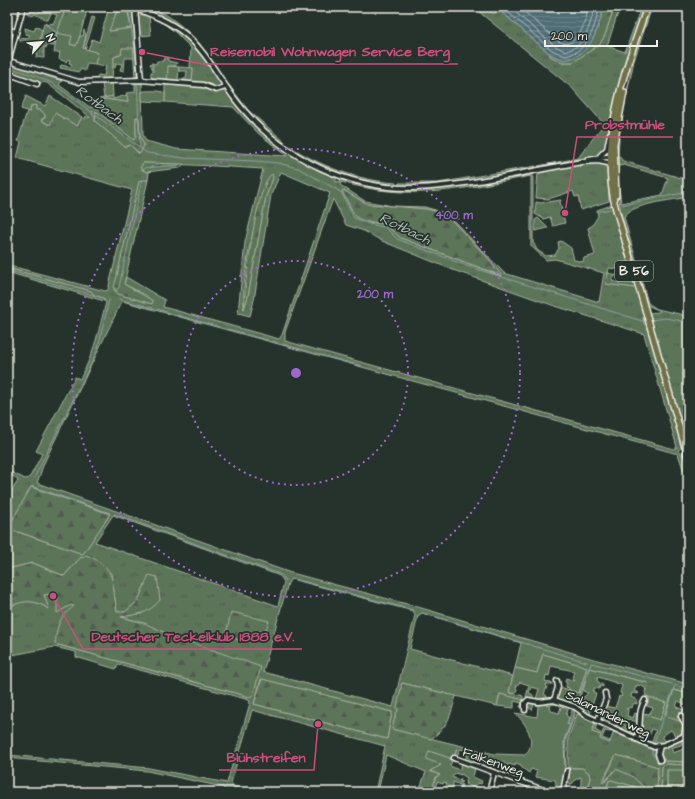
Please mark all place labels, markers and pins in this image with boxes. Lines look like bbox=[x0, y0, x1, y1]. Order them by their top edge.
callout: Reisemobil Wohnwagen Service Berg bbox=[202, 38, 458, 64]
callout: Probstmühle bbox=[577, 111, 673, 137]
centre of rings bbox=[289, 366, 303, 380]
callout: Deutscher Teckelklub 1888 e.V. bbox=[83, 623, 302, 649]
callout: Blühstreifen bbox=[219, 744, 314, 770]

